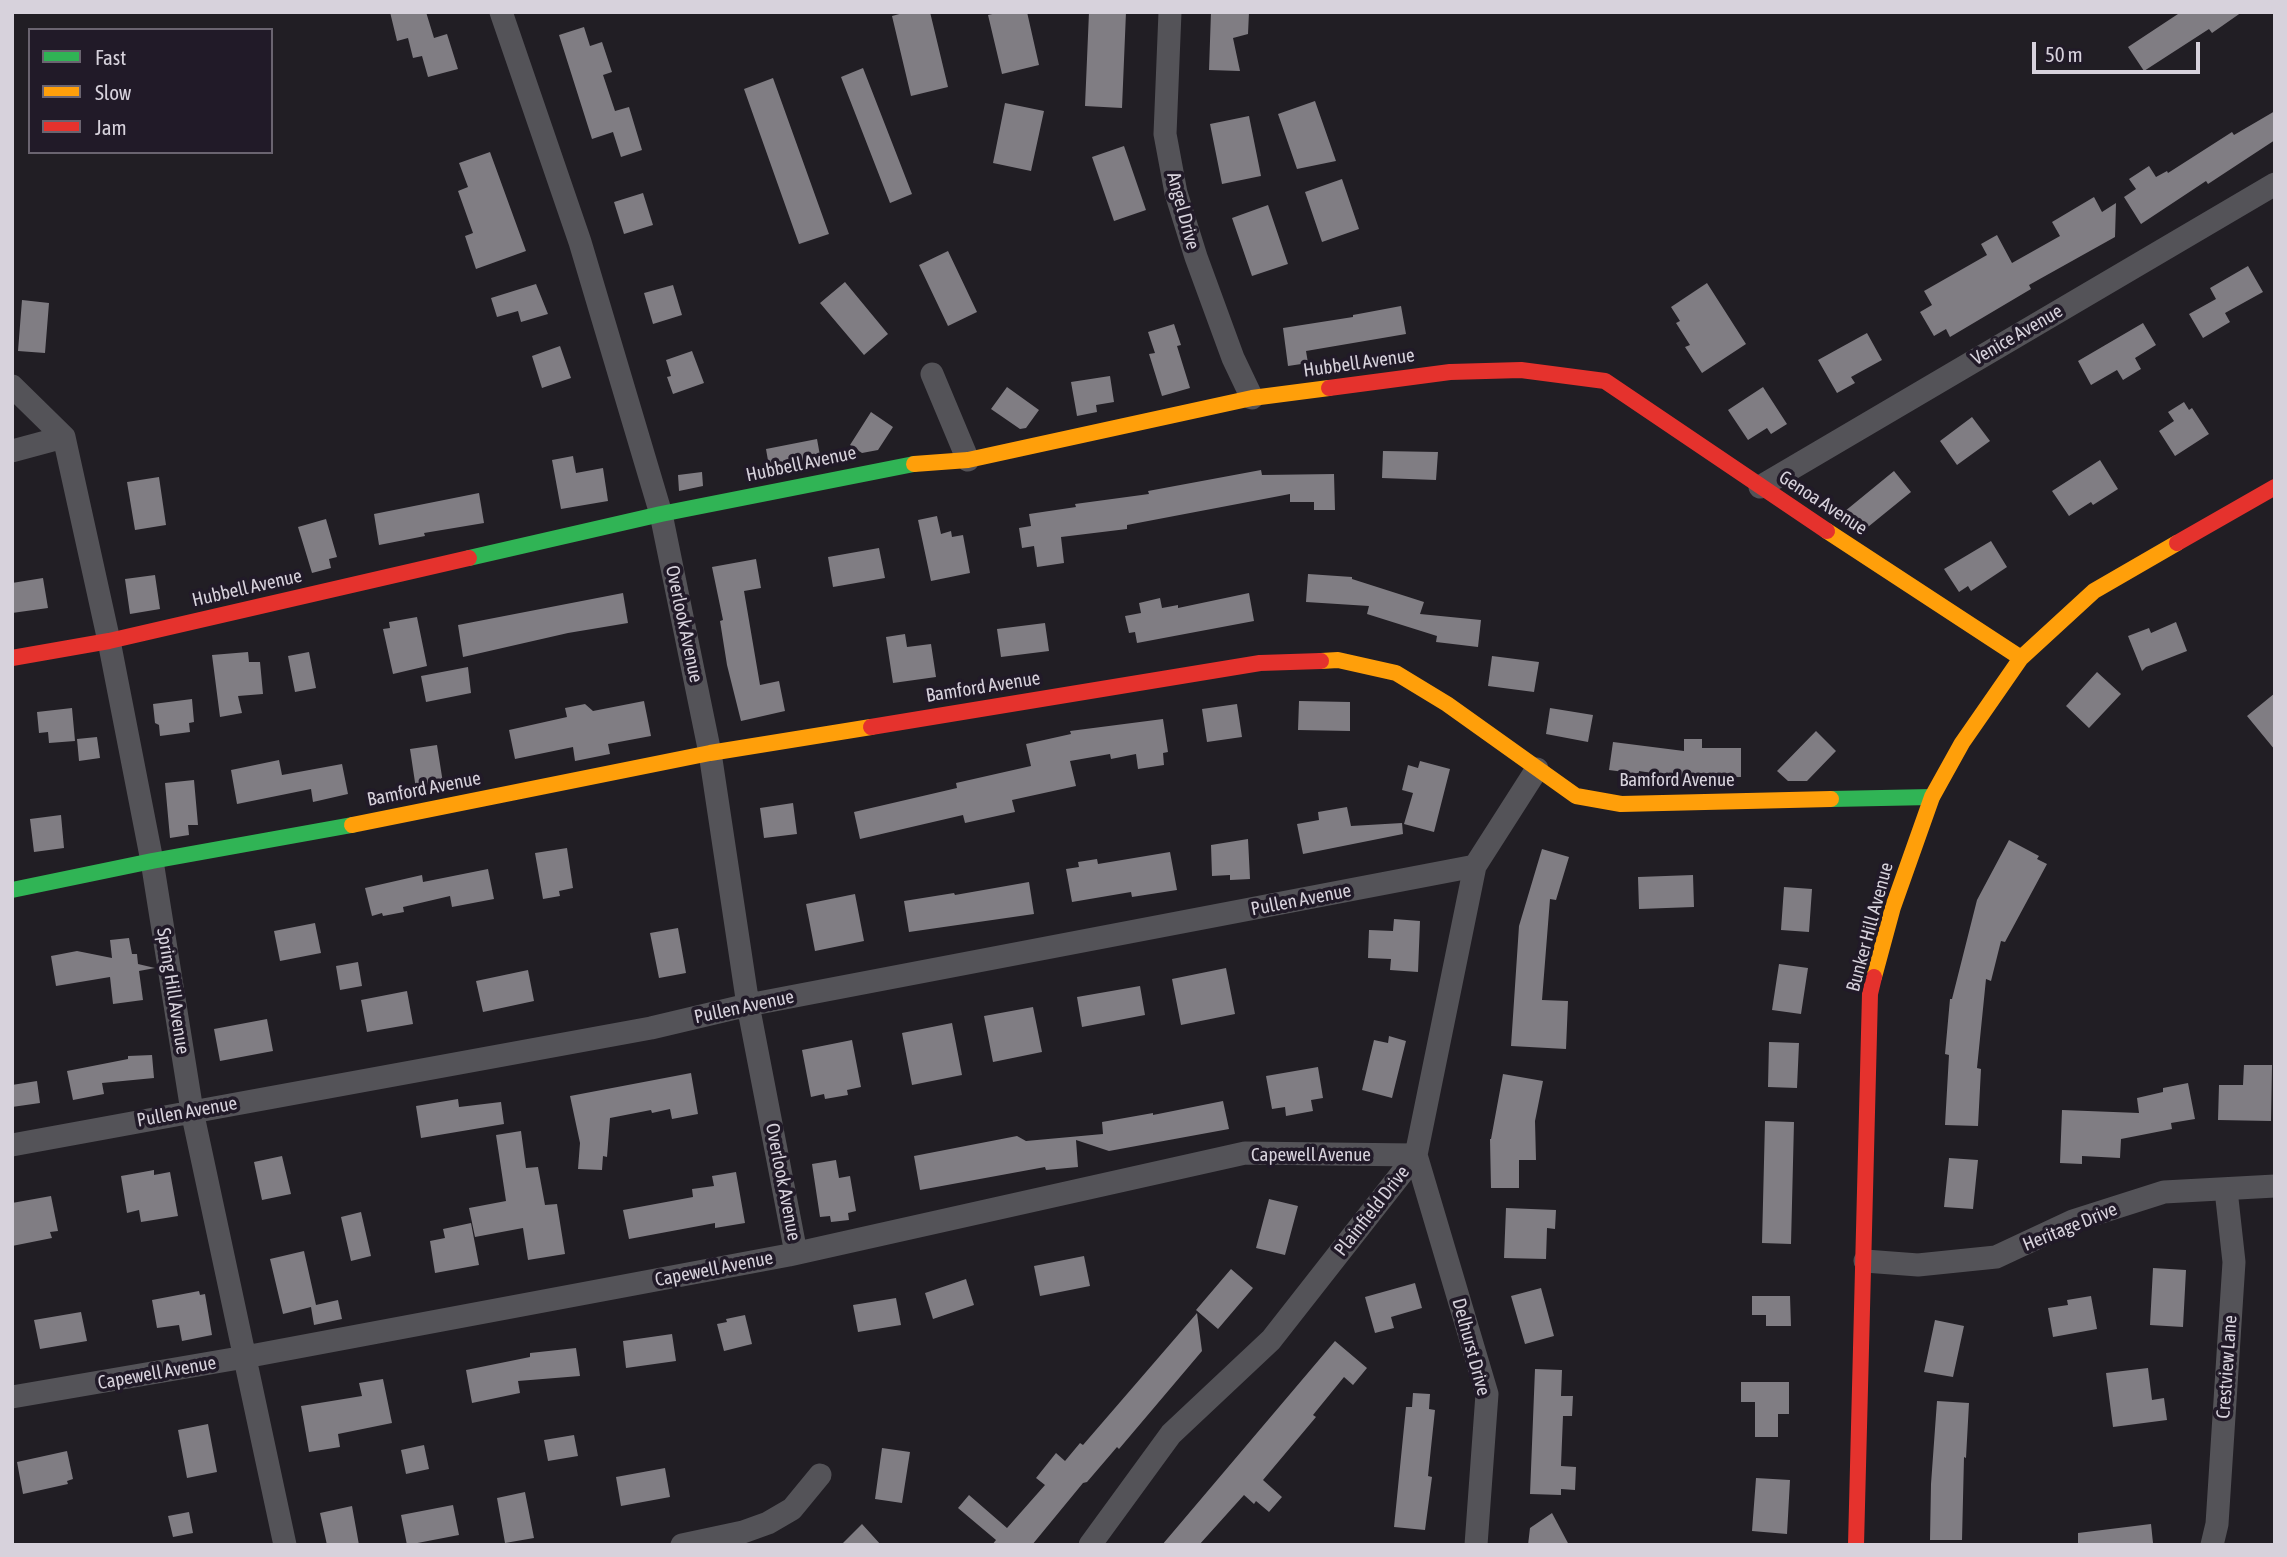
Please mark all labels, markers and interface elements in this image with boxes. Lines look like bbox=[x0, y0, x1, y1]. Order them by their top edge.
legend bbox=[28, 28, 273, 154]
scale bar bbox=[2035, 28, 2203, 72]
text: 50 m bbox=[2045, 42, 2083, 66]
text: Fast bbox=[95, 45, 126, 69]
text: Slow bbox=[95, 80, 131, 104]
text: Jam bbox=[95, 115, 127, 139]
street label: Angel Drive bbox=[1162, 170, 1204, 252]
street label: Venice Avenue bbox=[1967, 300, 2067, 370]
street label: Hubbell Avenue bbox=[1302, 344, 1416, 382]
street label: Hubbell Avenue bbox=[744, 441, 858, 487]
street label: Genoa Avenue bbox=[1774, 466, 1872, 540]
street label: Overlook Avenue bbox=[660, 563, 708, 685]
street label: Hubbell Avenue bbox=[190, 564, 304, 612]
street label: Bamford Avenue bbox=[924, 667, 1042, 707]
street label: Bamford Avenue bbox=[365, 767, 483, 811]
street label: Bamford Avenue bbox=[1619, 769, 1735, 791]
street label: Bunker Hill Avenue bbox=[1842, 860, 1898, 994]
street label: Pullen Avenue bbox=[1249, 879, 1353, 921]
street label: Spring Hill Avenue bbox=[152, 926, 194, 1056]
street label: Pullen Avenue bbox=[692, 985, 796, 1029]
street label: Pullen Avenue bbox=[135, 1092, 239, 1132]
street label: Overlook Avenue bbox=[760, 1121, 806, 1243]
street label: Capewell Avenue bbox=[1251, 1144, 1371, 1166]
street label: Plainfield Drive bbox=[1330, 1161, 1414, 1261]
street label: Heritage Drive bbox=[2019, 1198, 2121, 1256]
street label: Capewell Avenue bbox=[653, 1246, 775, 1292]
street label: Delhurst Drive bbox=[1447, 1296, 1495, 1398]
street label: Crestview Lane bbox=[2212, 1315, 2242, 1419]
street label: Capewell Avenue bbox=[96, 1351, 218, 1395]

